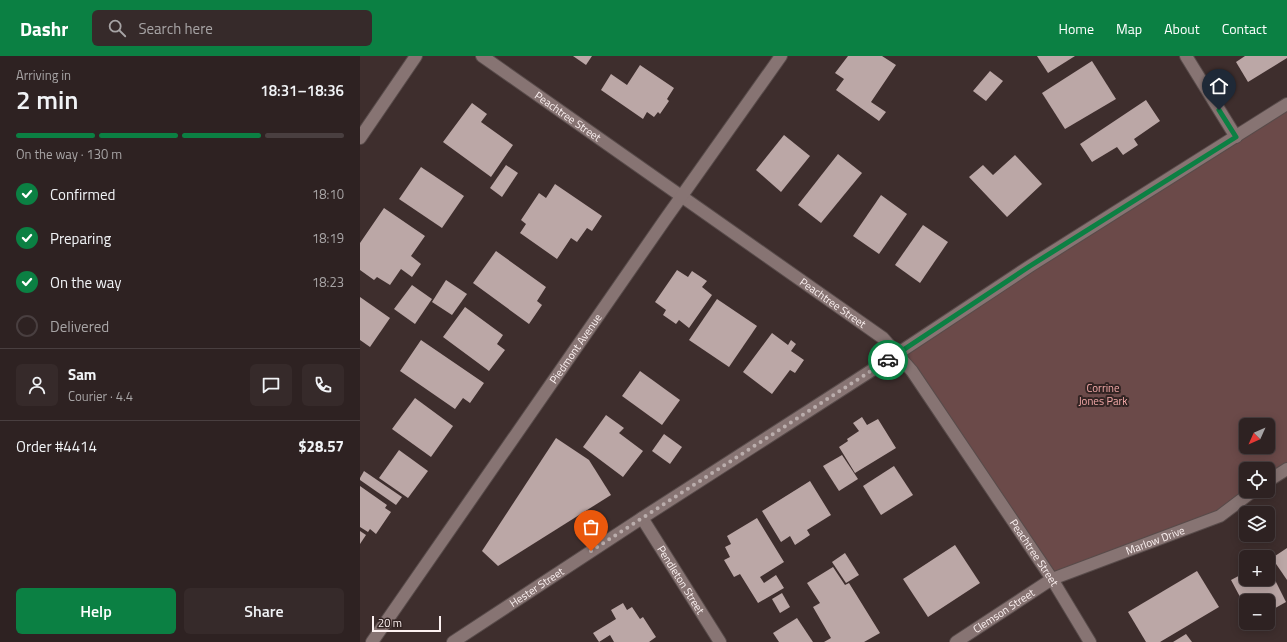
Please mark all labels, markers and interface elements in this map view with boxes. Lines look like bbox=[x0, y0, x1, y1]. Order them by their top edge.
search box bbox=[92, 10, 372, 46]
text: Dashr bbox=[20, 14, 68, 43]
icon: search bbox=[106, 17, 128, 39]
text: Search here bbox=[138, 17, 213, 40]
text: Home bbox=[1059, 18, 1094, 39]
text: Map bbox=[1116, 18, 1142, 39]
text: About bbox=[1164, 18, 1200, 39]
text: Contact bbox=[1222, 18, 1267, 39]
text: Arriving in bbox=[16, 65, 71, 85]
pin bbox=[1202, 69, 1236, 110]
icon: home bbox=[1208, 75, 1230, 97]
text: 18:31–18:36 bbox=[260, 79, 344, 102]
text: 2 min bbox=[16, 80, 79, 119]
street label: Peachtree Street bbox=[531, 87, 604, 145]
text: On the way · 130 m bbox=[16, 144, 122, 164]
icon: check bbox=[16, 183, 38, 205]
text: Confirmed bbox=[50, 183, 115, 206]
text: 18:10 bbox=[312, 184, 344, 204]
icon: check bbox=[16, 227, 38, 249]
text: Preparing bbox=[50, 227, 111, 250]
text: 18:19 bbox=[312, 228, 344, 248]
icon: check bbox=[16, 271, 38, 293]
text: On the way bbox=[50, 271, 122, 294]
text: 18:23 bbox=[312, 272, 344, 292]
street label: Peachtree Street bbox=[797, 274, 869, 332]
street label: Piedmont Avenue bbox=[546, 310, 606, 387]
text: Delivered bbox=[50, 315, 109, 338]
courier bbox=[868, 340, 908, 380]
icon: car bbox=[877, 349, 899, 371]
text: Sam bbox=[68, 363, 96, 386]
button: person bbox=[16, 364, 58, 406]
button: chat bbox=[250, 364, 292, 406]
button: phone bbox=[302, 364, 344, 406]
park label: Corrine Jones Park bbox=[1079, 380, 1128, 409]
text: Courier · 4.4 bbox=[68, 386, 133, 406]
north arrow bbox=[1239, 418, 1275, 454]
map controls bbox=[1239, 418, 1275, 630]
text: Order #4414 bbox=[16, 435, 97, 458]
text: $28.57 bbox=[298, 435, 344, 458]
button: locate bbox=[1239, 462, 1275, 498]
button: layers bbox=[1239, 506, 1275, 542]
pin bbox=[574, 510, 608, 551]
icon: bag bbox=[580, 516, 602, 538]
street label: Peachtree Street bbox=[1006, 516, 1063, 589]
street label: Marlow Drive bbox=[1123, 522, 1187, 559]
street label: Pendleton Street bbox=[653, 542, 709, 617]
button: + bbox=[1239, 550, 1275, 586]
street label: Hester Street bbox=[506, 563, 567, 611]
street label: Clemson Street bbox=[970, 584, 1038, 637]
button: Help bbox=[16, 588, 176, 634]
button: Share bbox=[184, 588, 344, 634]
button: − bbox=[1239, 594, 1275, 630]
scale bar bbox=[372, 614, 441, 633]
text: 20 m bbox=[378, 615, 402, 631]

